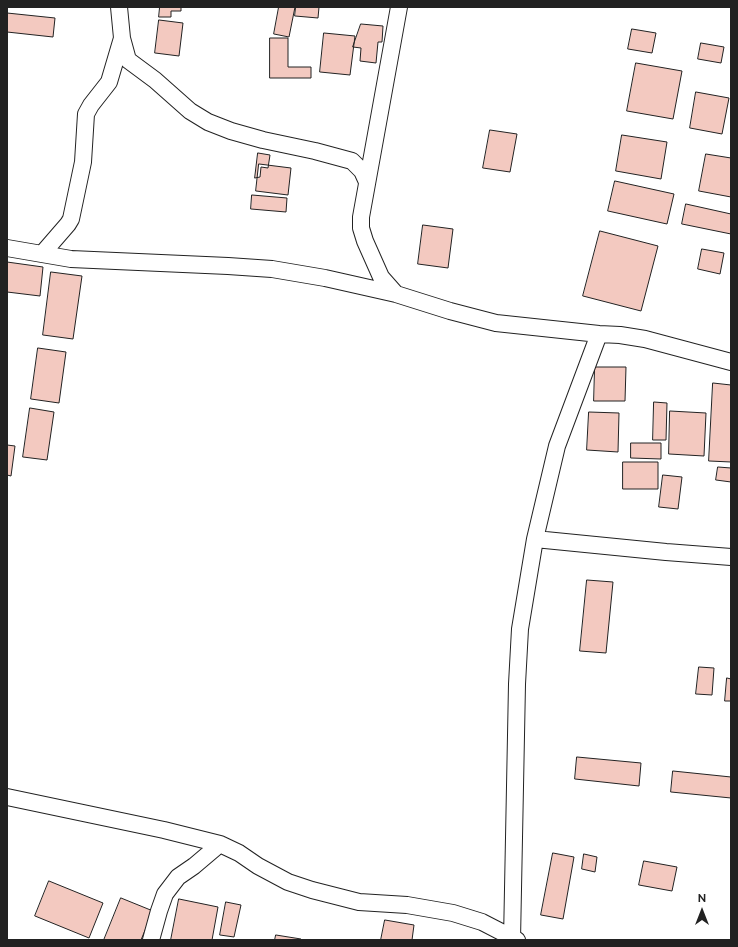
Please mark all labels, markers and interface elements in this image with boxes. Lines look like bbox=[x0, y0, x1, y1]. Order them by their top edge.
north arrow bbox=[682, 891, 722, 931]
text: N bbox=[698, 892, 706, 905]

